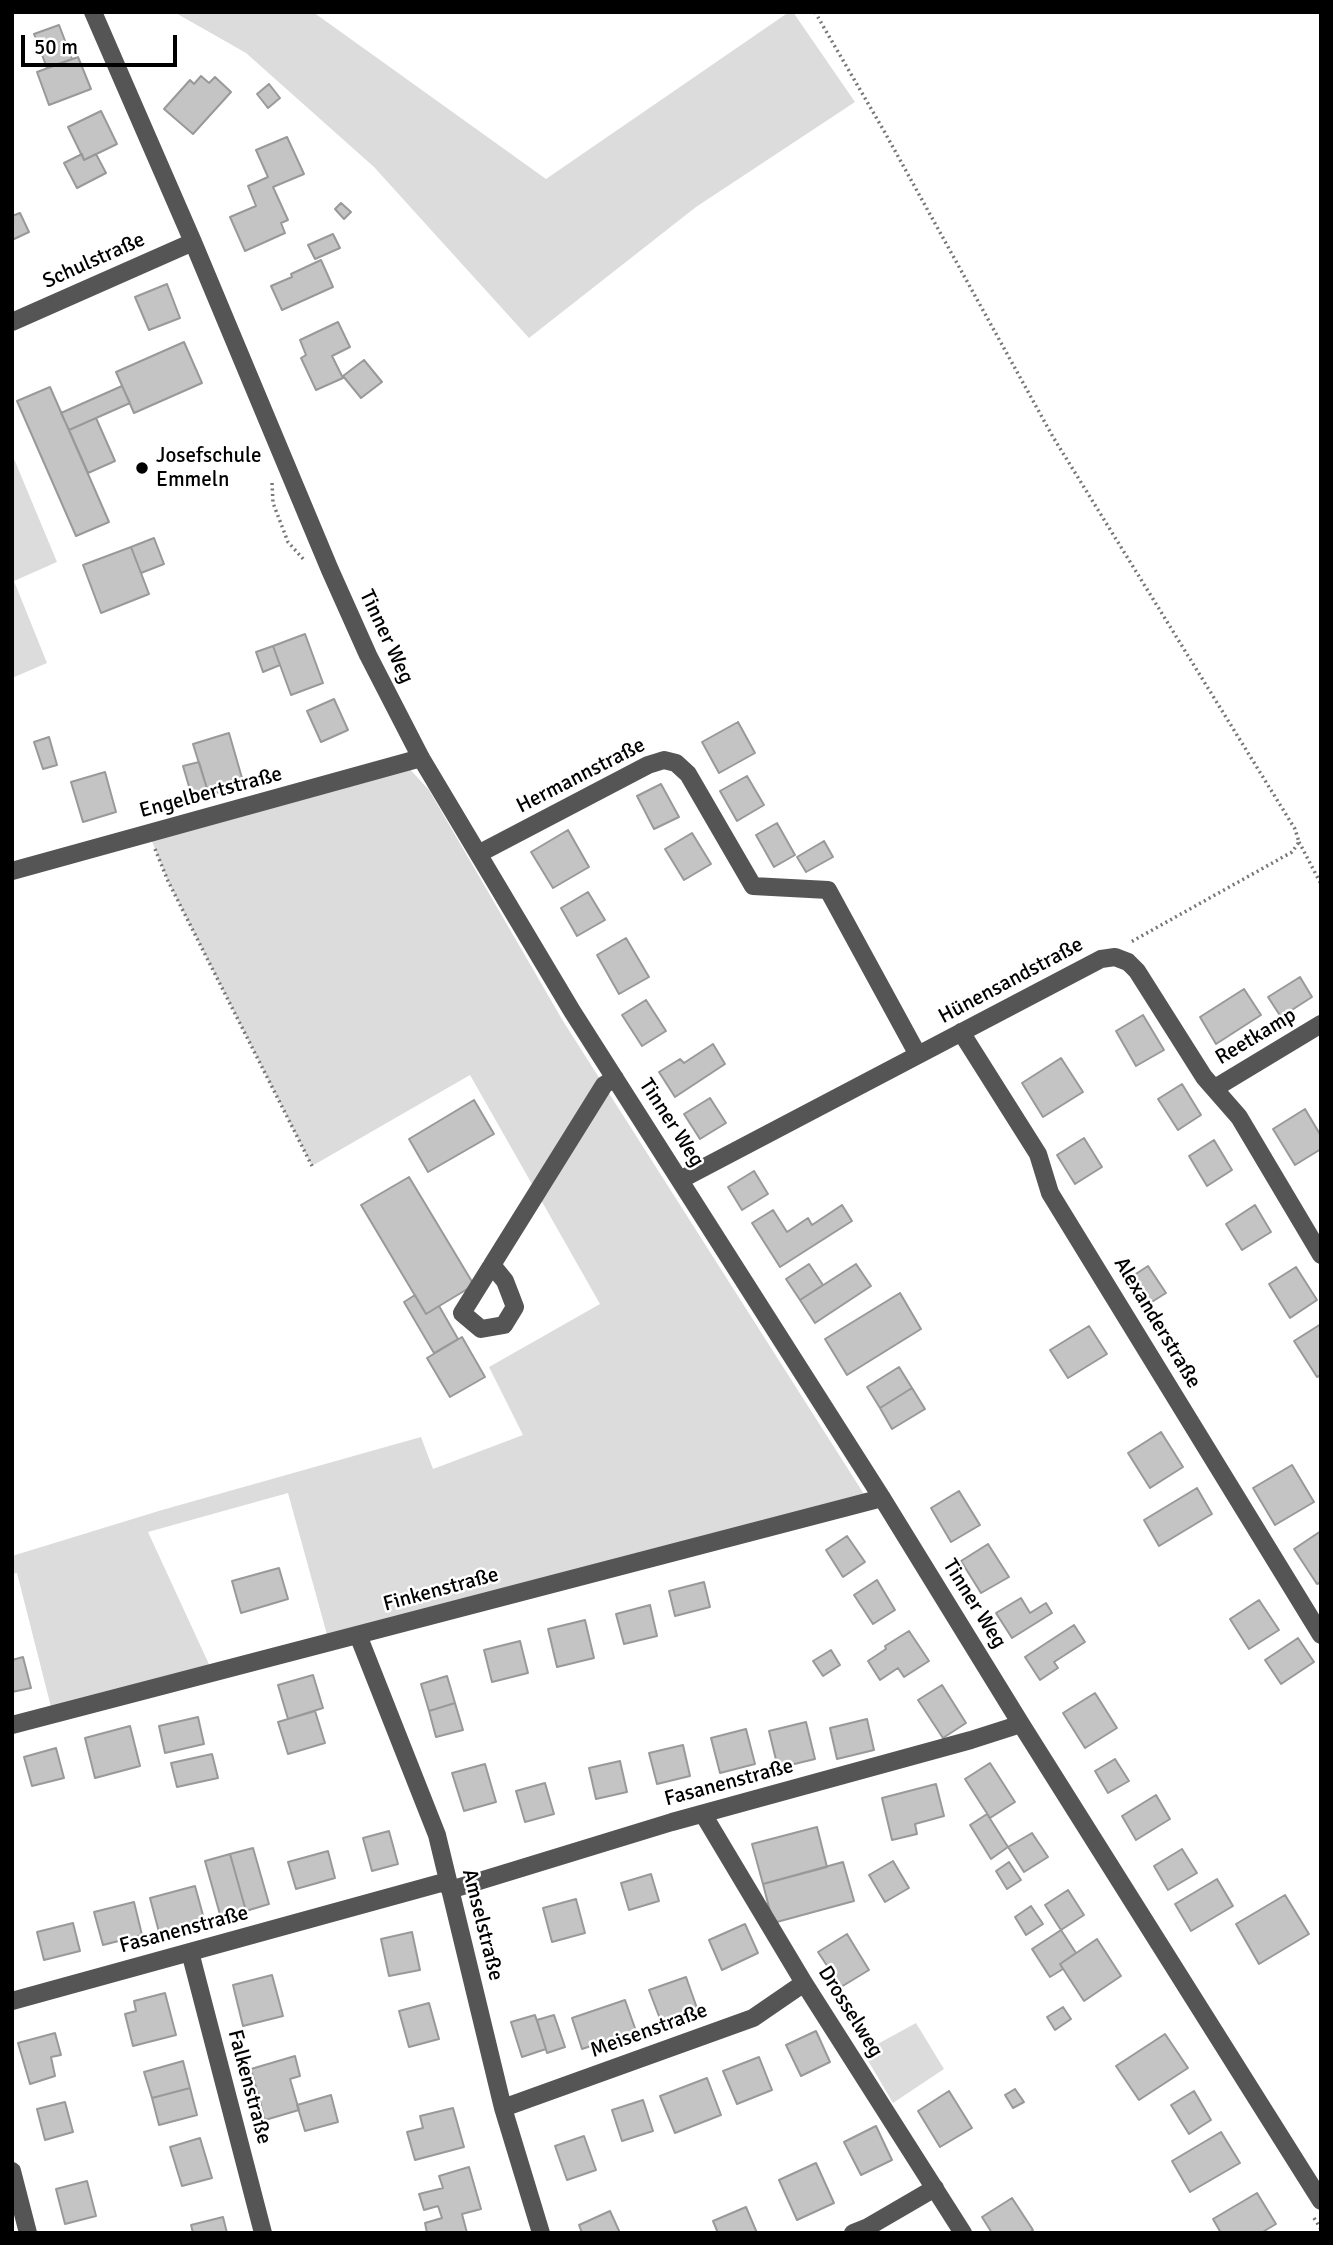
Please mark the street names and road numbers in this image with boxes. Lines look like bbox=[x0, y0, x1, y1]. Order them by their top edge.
street label: Schulstraße bbox=[39, 227, 149, 295]
street label: Tinner Weg bbox=[353, 586, 419, 688]
street label: Hermannstraße bbox=[512, 733, 650, 819]
street label: Engelbertstraße bbox=[137, 762, 285, 824]
street label: Hünensandstraße bbox=[934, 932, 1088, 1030]
street label: Reetkamp bbox=[1211, 1003, 1301, 1071]
street label: Tinner Weg bbox=[633, 1074, 709, 1172]
street label: Alexanderstraße bbox=[1108, 1253, 1206, 1393]
street label: Tinner Weg bbox=[937, 1555, 1011, 1653]
street label: Finkenstraße bbox=[380, 1562, 502, 1618]
street label: Fasanenstraße bbox=[662, 1754, 796, 1812]
street label: Amselstraße bbox=[456, 1867, 508, 1983]
street label: Fasanenstraße bbox=[117, 1901, 251, 1959]
street label: Drosselweg bbox=[812, 1962, 888, 2062]
street label: Meisenstraße bbox=[587, 1998, 711, 2064]
street label: Falkenstraße bbox=[222, 2027, 276, 2147]

